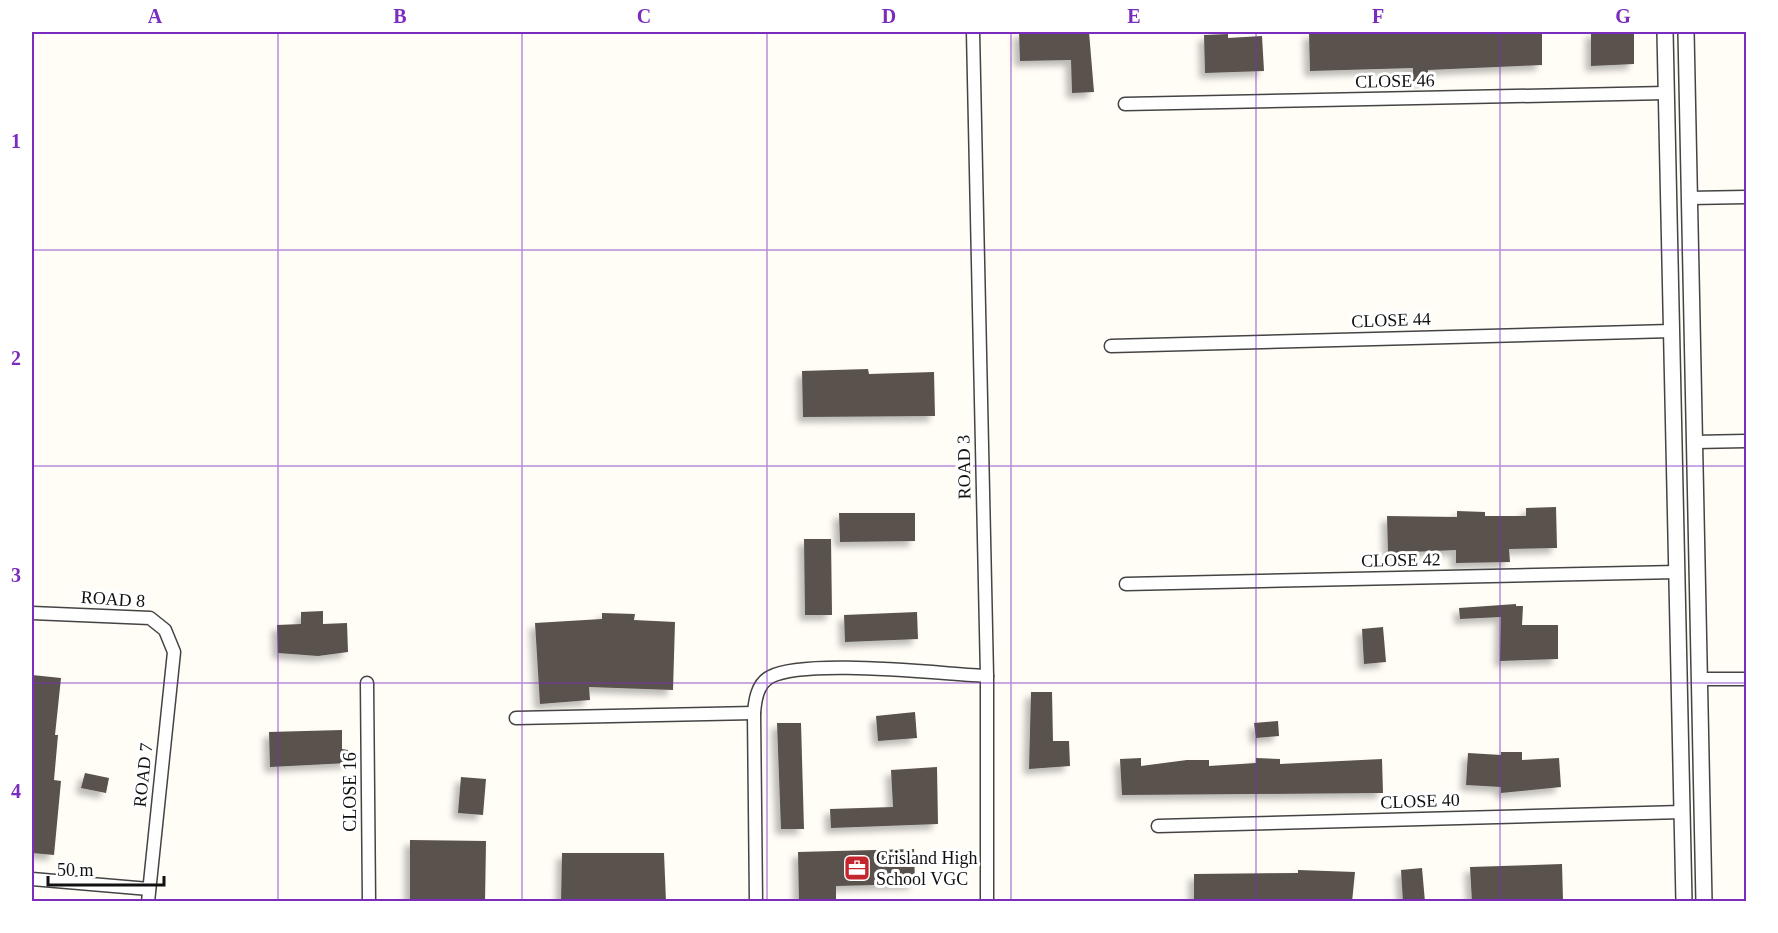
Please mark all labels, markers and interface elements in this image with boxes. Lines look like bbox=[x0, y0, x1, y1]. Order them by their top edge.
text: A bbox=[148, 5, 163, 27]
text: B bbox=[393, 5, 407, 27]
text: C bbox=[637, 5, 651, 27]
text: D bbox=[882, 5, 896, 27]
text: E bbox=[1127, 5, 1141, 27]
text: F bbox=[1372, 5, 1384, 27]
text: G bbox=[1615, 5, 1631, 27]
street label: CLOSE 46 bbox=[1355, 70, 1435, 92]
text: 1 bbox=[11, 130, 21, 152]
street label: CLOSE 44 bbox=[1351, 309, 1431, 331]
text: 2 bbox=[11, 347, 21, 369]
street label: ROAD 3 bbox=[953, 435, 975, 499]
street label: CLOSE 42 bbox=[1361, 549, 1441, 571]
text: 3 bbox=[11, 564, 21, 586]
street label: ROAD 8 bbox=[80, 587, 146, 611]
street label: ROAD 7 bbox=[130, 742, 156, 808]
street label: CLOSE 16 bbox=[340, 752, 360, 832]
text: 4 bbox=[11, 780, 21, 802]
street label: CLOSE 40 bbox=[1380, 790, 1460, 812]
place label: Crisland High School VGC bbox=[876, 848, 978, 889]
scale bar bbox=[48, 849, 164, 887]
office icon: Crisland High School VGC bbox=[842, 853, 872, 883]
text: 50 m bbox=[57, 860, 94, 880]

